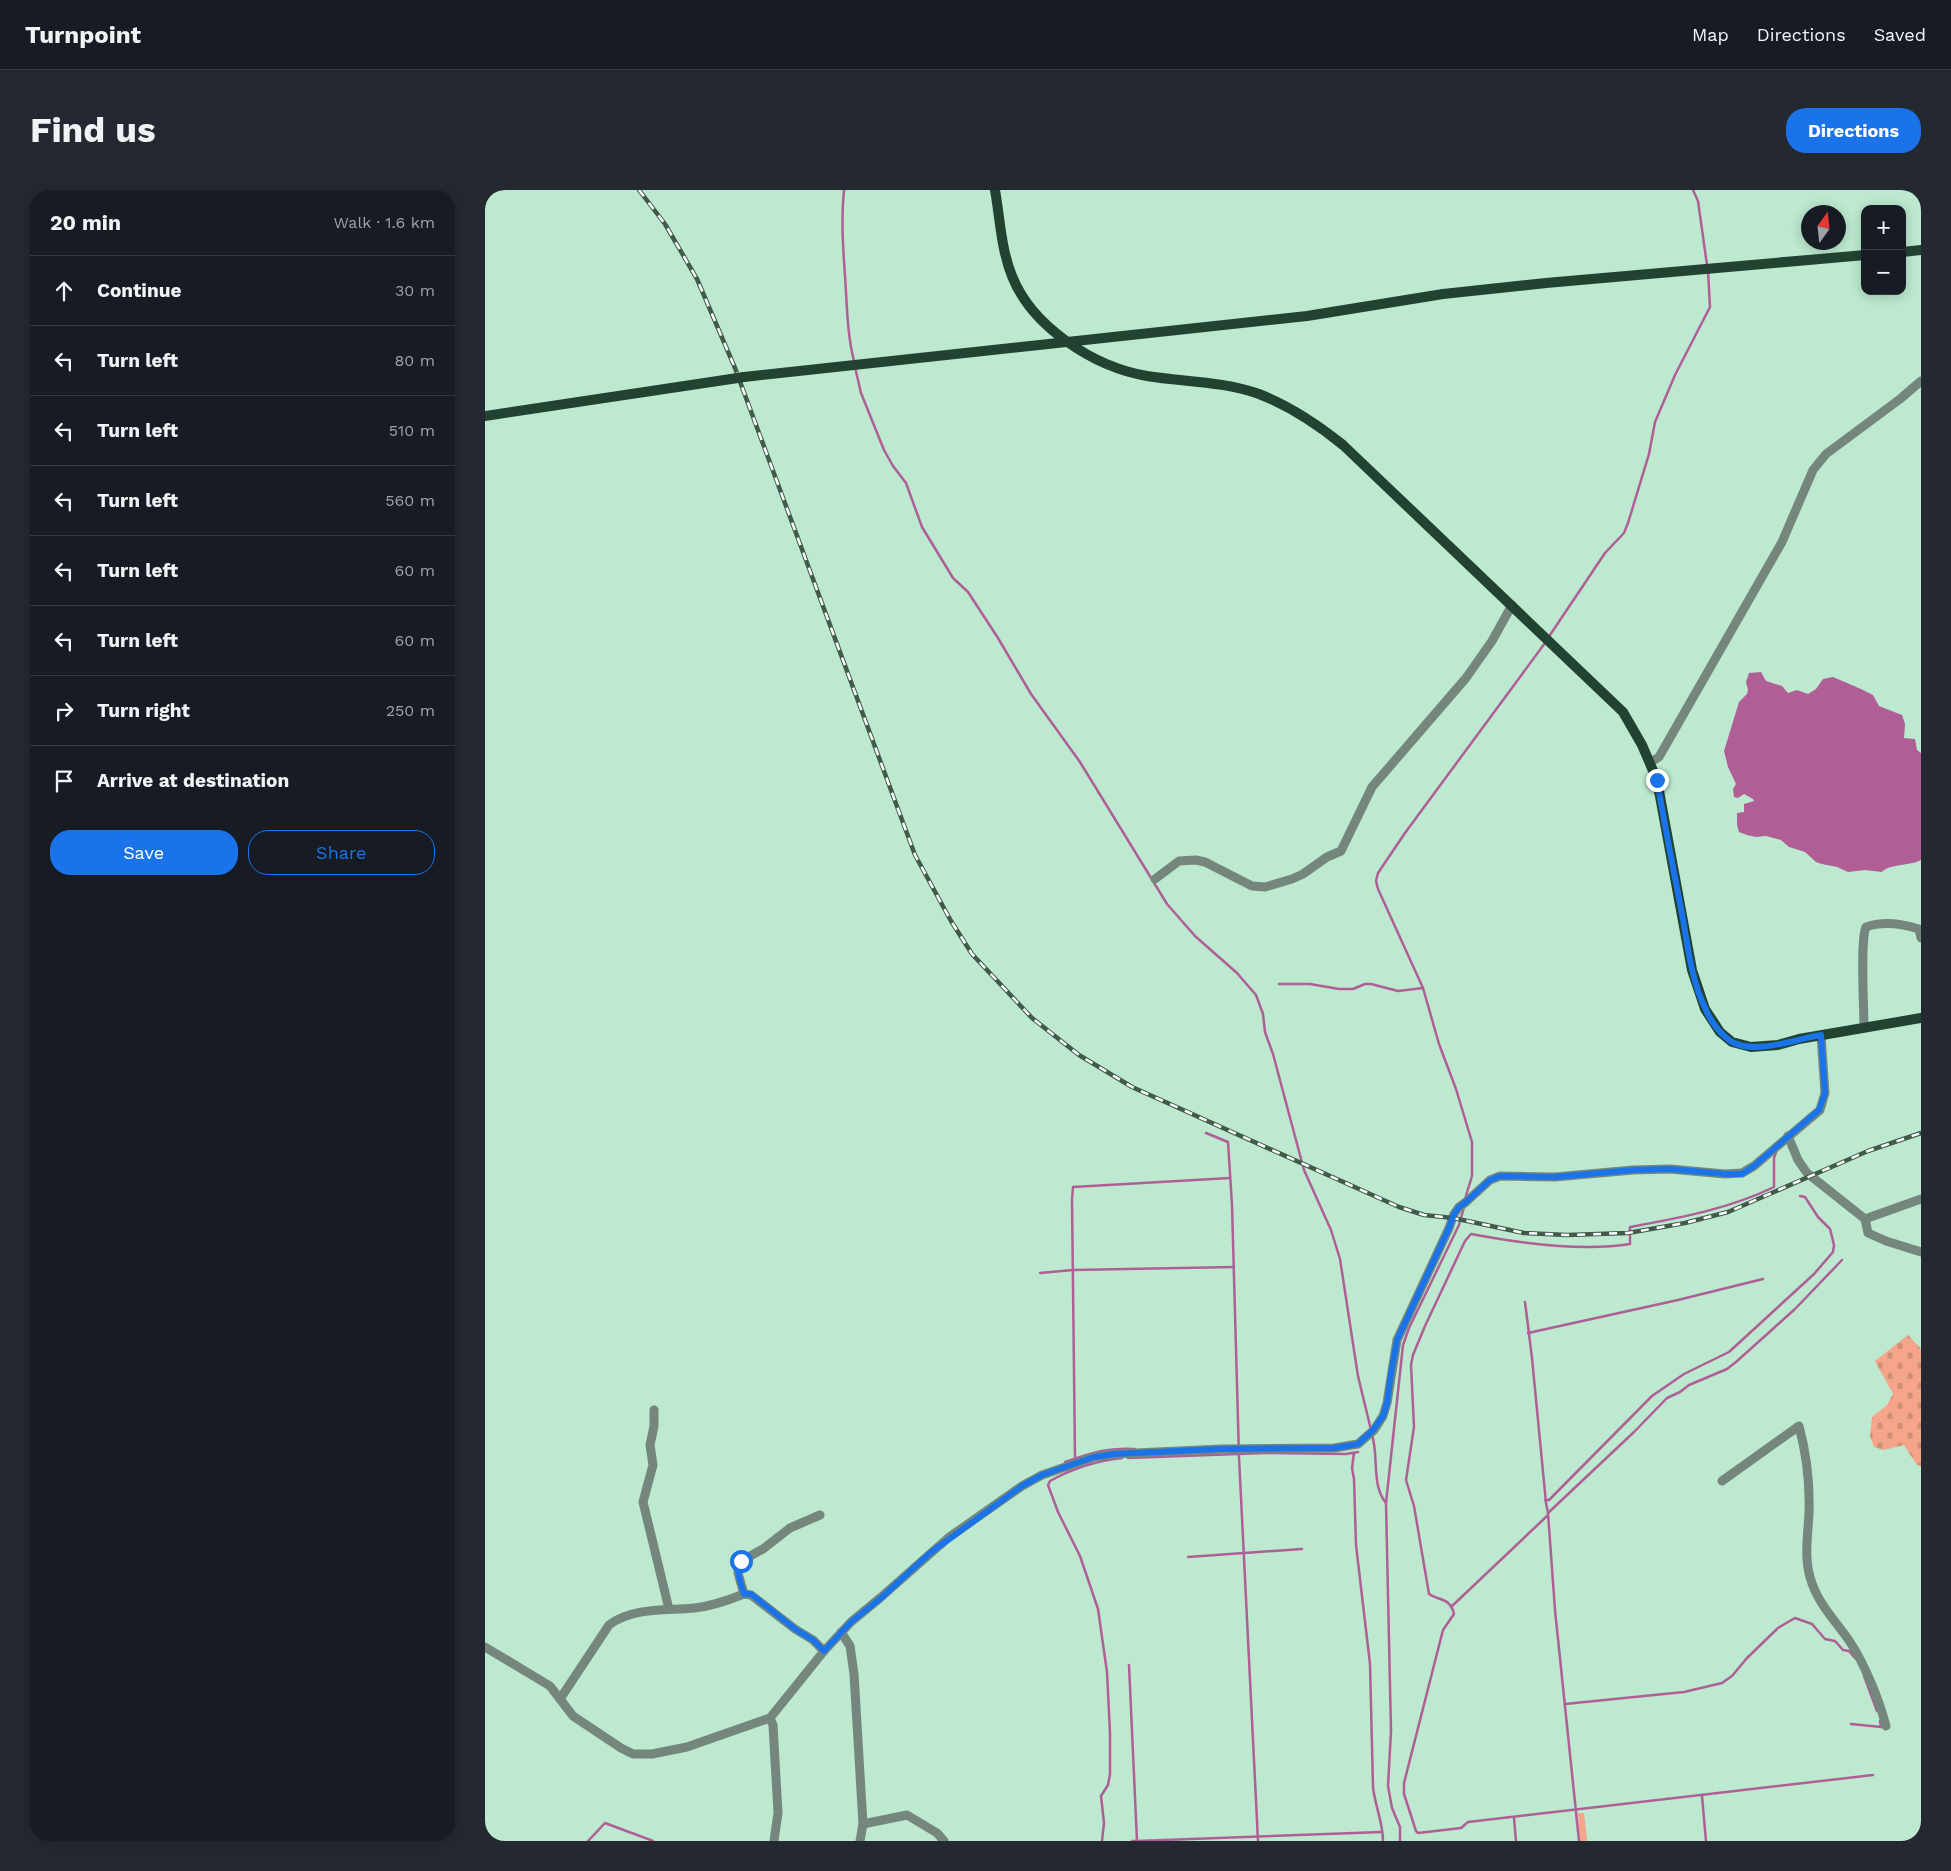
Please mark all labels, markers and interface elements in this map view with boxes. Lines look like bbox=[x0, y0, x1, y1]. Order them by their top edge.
text: Turnpoint bbox=[25, 21, 141, 49]
text: Map bbox=[1692, 24, 1729, 45]
text: Directions bbox=[1757, 24, 1846, 45]
text: Saved bbox=[1874, 24, 1926, 45]
button: Directions bbox=[1786, 108, 1921, 153]
text: Find us bbox=[30, 109, 156, 151]
north arrow bbox=[1801, 205, 1846, 250]
map controls bbox=[1861, 205, 1906, 295]
button: + bbox=[1861, 205, 1906, 250]
text: 20 min bbox=[50, 210, 121, 235]
text: Walk · 1.6 km bbox=[334, 213, 435, 232]
button: − bbox=[1861, 250, 1906, 295]
icon: ahead bbox=[50, 277, 78, 305]
text: Continue bbox=[97, 279, 181, 302]
text: 30 m bbox=[395, 281, 435, 300]
icon: left bbox=[50, 347, 78, 375]
text: Turn left bbox=[97, 349, 178, 372]
text: 80 m bbox=[394, 351, 435, 370]
icon: left bbox=[50, 417, 78, 445]
text: Turn left bbox=[97, 419, 178, 442]
text: 510 m bbox=[389, 421, 435, 440]
icon: left bbox=[50, 487, 78, 515]
text: Turn left bbox=[97, 489, 178, 512]
text: 560 m bbox=[385, 491, 435, 510]
icon: left bbox=[50, 557, 78, 585]
text: Turn left bbox=[97, 559, 178, 582]
text: 60 m bbox=[395, 561, 435, 580]
icon: left bbox=[50, 627, 78, 655]
text: Turn left bbox=[97, 629, 178, 652]
text: 60 m bbox=[395, 631, 435, 650]
icon: right bbox=[50, 697, 78, 725]
text: Turn right bbox=[97, 699, 190, 722]
text: 250 m bbox=[386, 701, 435, 720]
icon: arrive bbox=[50, 767, 78, 795]
text: Arrive at destination bbox=[97, 769, 289, 792]
route end bbox=[1646, 769, 1669, 792]
button: Save bbox=[50, 830, 238, 875]
button: Share bbox=[248, 830, 435, 875]
route start bbox=[730, 1550, 753, 1573]

